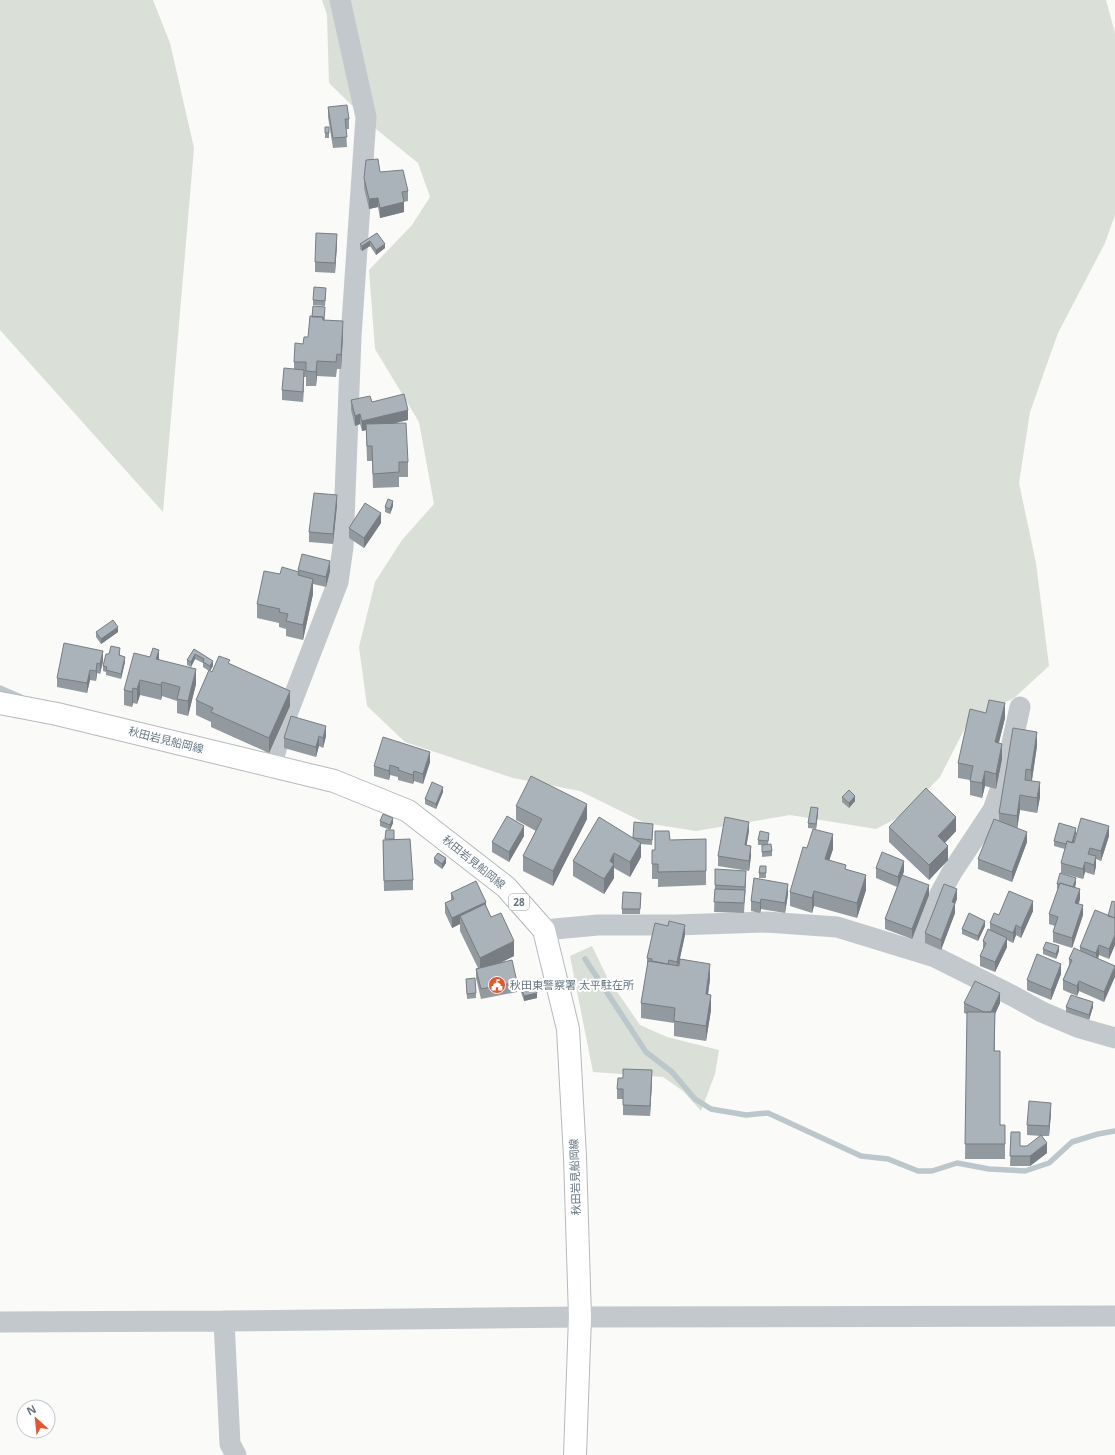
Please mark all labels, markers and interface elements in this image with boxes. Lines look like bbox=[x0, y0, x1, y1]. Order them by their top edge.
street label: 秋田岩見船岡線 bbox=[127, 723, 205, 756]
street label: 秋田岩見船岡線 bbox=[440, 832, 509, 892]
road number: 28 bbox=[509, 894, 529, 910]
public building icon: 秋田東警察署 太平駐在所 bbox=[487, 975, 507, 995]
place label: 秋田東警察署 太平駐在所 bbox=[510, 977, 635, 992]
street label: 秋田岩見船岡線 bbox=[566, 1138, 583, 1216]
north arrow bbox=[16, 1399, 56, 1439]
text: N bbox=[24, 1401, 39, 1418]

